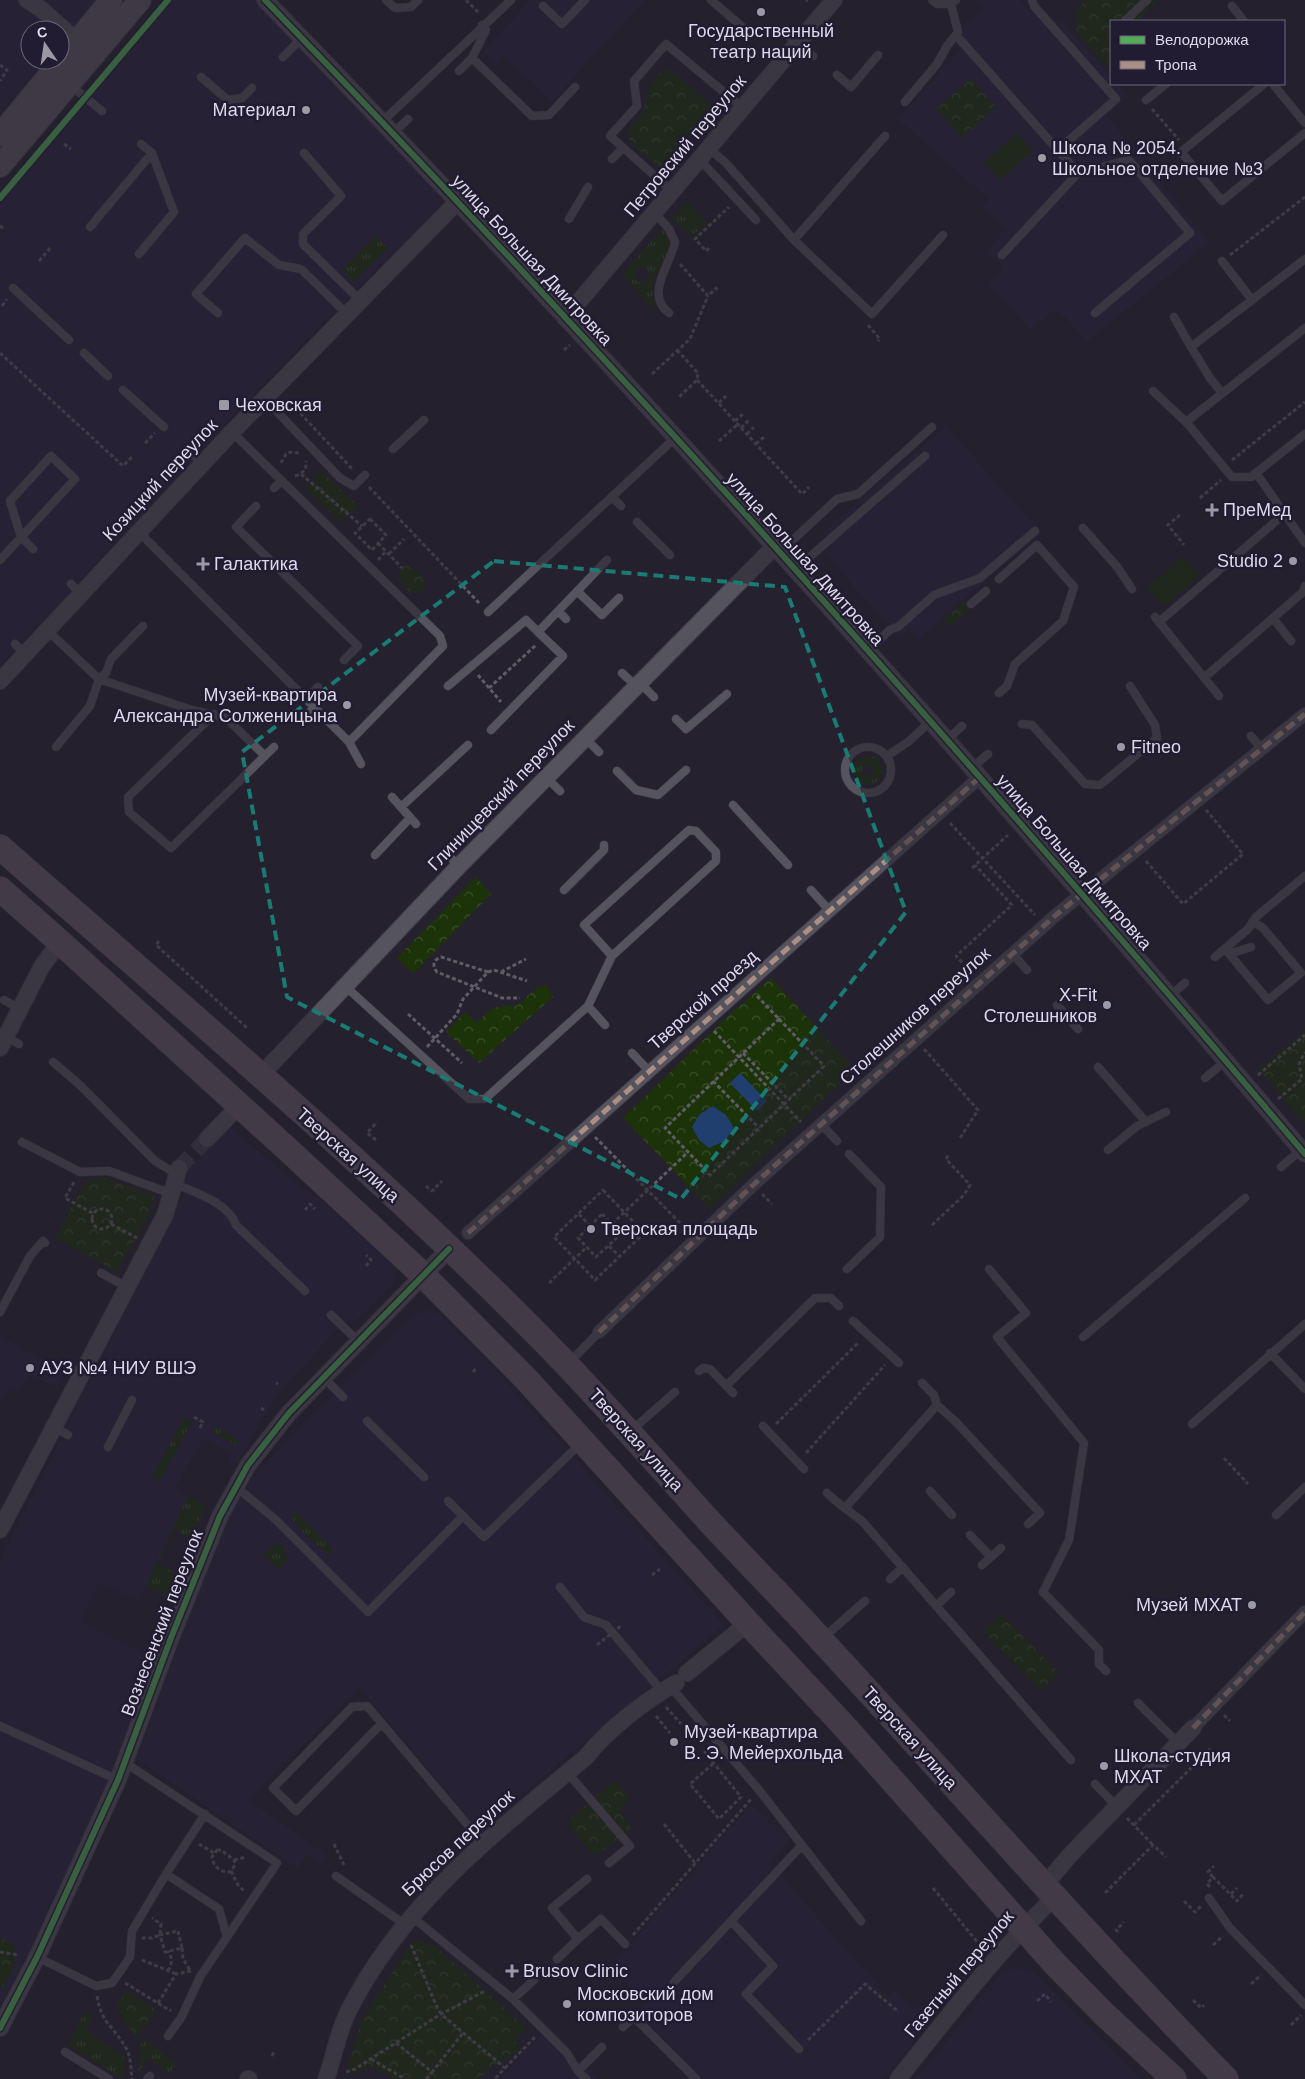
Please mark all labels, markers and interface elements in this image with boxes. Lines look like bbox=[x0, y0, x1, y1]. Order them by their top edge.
marker: Государственный театр наций bbox=[755, 6, 767, 18]
north arrow bbox=[20, 20, 70, 70]
legend bbox=[1110, 20, 1285, 85]
place label: Государственный театр наций bbox=[688, 21, 834, 62]
text: С bbox=[35, 23, 49, 41]
text: Велодорожка bbox=[1155, 31, 1249, 48]
text: Тропа bbox=[1155, 56, 1197, 73]
street label: Петровский переулок bbox=[620, 71, 750, 221]
place label: Материал bbox=[213, 100, 296, 120]
marker: Материал bbox=[300, 104, 312, 116]
place label: Школа № 2054. Школьное отделение №3 bbox=[1052, 138, 1263, 179]
marker: Школа № 2054. Школьное отделение №3 bbox=[1036, 152, 1048, 164]
street label: улица Большая Дмитровка bbox=[448, 171, 617, 350]
place label: Чеховская bbox=[235, 395, 322, 415]
marker: Чеховская bbox=[217, 398, 231, 412]
street label: Козицкий переулок bbox=[99, 415, 222, 545]
street label: улица Большая Дмитровка bbox=[722, 468, 889, 650]
place label: ПреМед bbox=[1223, 500, 1292, 520]
marker: ПреМед bbox=[1205, 503, 1219, 517]
place label: Studio 2 bbox=[1217, 551, 1283, 571]
place label: Галактика bbox=[214, 554, 299, 574]
marker: Studio 2 bbox=[1287, 555, 1299, 567]
marker: Галактика bbox=[196, 557, 210, 571]
place label: Музей-квартира Александра Солженицына bbox=[114, 685, 338, 726]
marker: Музей-квартира Александра Солженицына bbox=[341, 699, 353, 711]
street label: Глинищевский переулок bbox=[424, 715, 578, 875]
place label: Fitneo bbox=[1131, 737, 1181, 757]
marker: Fitneo bbox=[1115, 741, 1127, 753]
street label: улица Большая Дмитровка bbox=[992, 770, 1156, 954]
street label: Столешников переулок bbox=[836, 943, 994, 1089]
street label: Тверской проезд bbox=[644, 946, 762, 1054]
place label: X-Fit Столешников bbox=[984, 985, 1097, 1026]
marker: X-Fit Столешников bbox=[1101, 999, 1113, 1011]
street label: Тверская улица bbox=[293, 1104, 404, 1207]
place label: Тверская площадь bbox=[601, 1219, 758, 1239]
marker: Тверская площадь bbox=[585, 1223, 597, 1235]
place label: АУЗ №4 НИУ ВШЭ bbox=[40, 1358, 196, 1378]
marker: АУЗ №4 НИУ ВШЭ bbox=[24, 1362, 36, 1374]
street label: Тверская улица bbox=[585, 1385, 688, 1496]
street label: Вознесенский переулок bbox=[117, 1527, 207, 1719]
place label: Музей МХАТ bbox=[1136, 1595, 1242, 1615]
marker: Музей МХАТ bbox=[1246, 1599, 1258, 1611]
street label: Тверская улица bbox=[859, 1683, 962, 1794]
place label: Музей-квартира В. Э. Мейерхольда bbox=[684, 1722, 844, 1763]
marker: Музей-квартира В. Э. Мейерхольда bbox=[668, 1736, 680, 1748]
place label: Школа-студия МХАТ bbox=[1114, 1746, 1231, 1787]
marker: Школа-студия МХАТ bbox=[1098, 1760, 1110, 1772]
street label: Брюсов переулок bbox=[398, 1786, 518, 1900]
street label: Газетный переулок bbox=[900, 1907, 1018, 2041]
place label: Brusov Clinic bbox=[523, 1961, 628, 1981]
marker: Brusov Clinic bbox=[505, 1964, 519, 1978]
place label: Московский дом композиторов bbox=[577, 1984, 714, 2025]
marker: Московский дом композиторов bbox=[561, 1998, 573, 2010]

